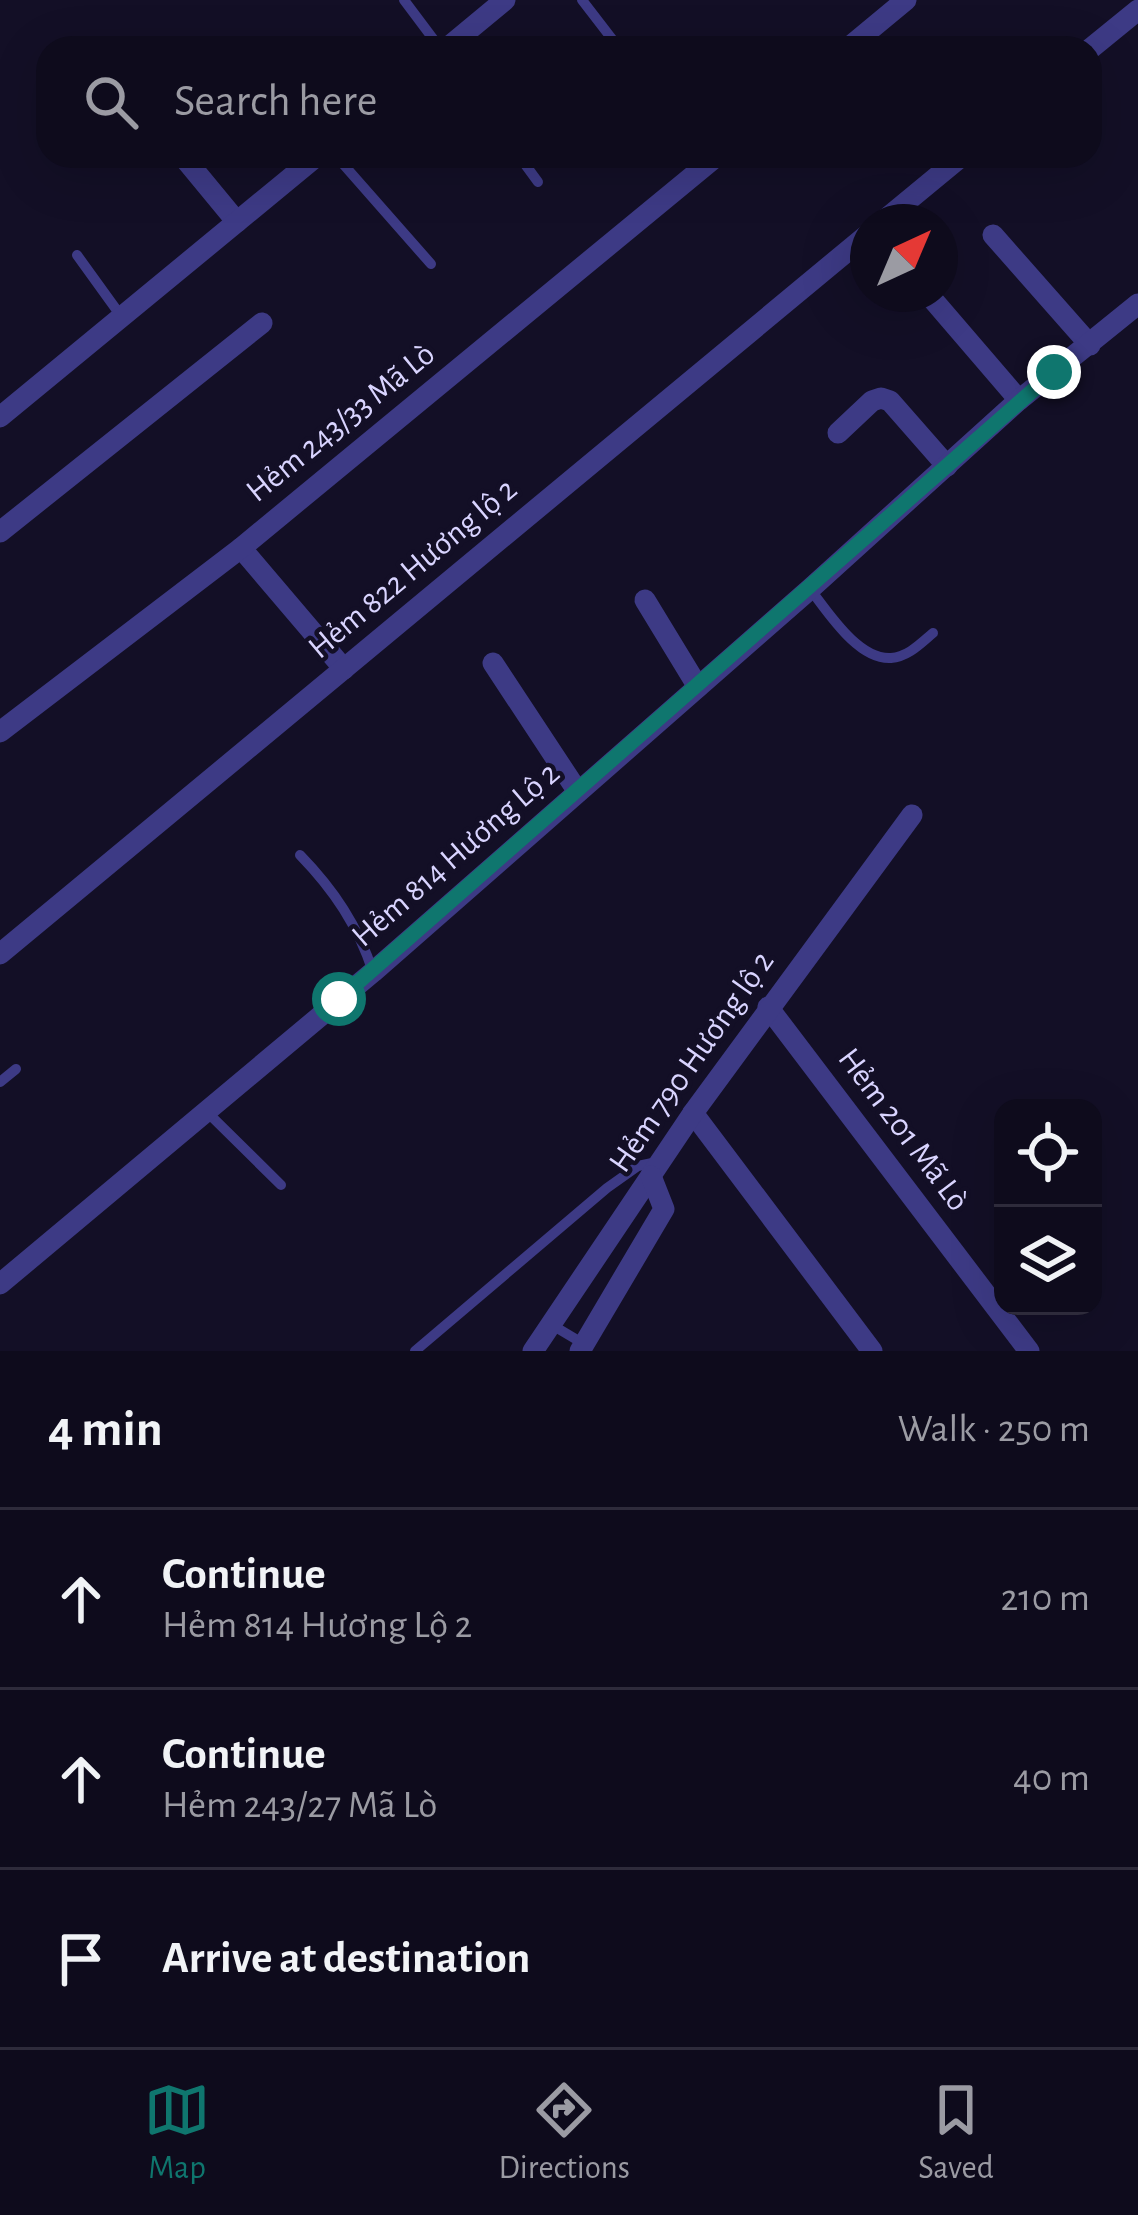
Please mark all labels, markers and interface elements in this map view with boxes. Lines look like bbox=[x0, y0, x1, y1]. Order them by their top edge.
search box bbox=[36, 36, 1102, 168]
icon: search bbox=[78, 69, 144, 135]
text: Search here bbox=[174, 79, 377, 124]
north arrow bbox=[850, 204, 958, 312]
street label: Hẻm 243/33 Mã Lò bbox=[241, 337, 441, 509]
route end bbox=[1027, 345, 1081, 399]
street label: Hẻm 822 Hương lộ 2 bbox=[303, 473, 523, 665]
street label: Hẻm 814 Hương Lộ 2 bbox=[346, 756, 566, 954]
street label: Hẻm 790 Hương lộ 2 bbox=[604, 946, 780, 1178]
route start bbox=[312, 972, 366, 1026]
street label: Hẻm 201 Mã Lò bbox=[831, 1043, 975, 1217]
map controls bbox=[994, 1099, 1102, 1315]
button: locate bbox=[994, 1099, 1102, 1207]
button: layers bbox=[994, 1207, 1102, 1315]
text: 4 min bbox=[48, 1404, 163, 1455]
text: Walk · 250 m bbox=[898, 1410, 1090, 1449]
text: Continue bbox=[162, 1552, 326, 1597]
icon: ahead bbox=[48, 1566, 114, 1632]
text: 210 m bbox=[1001, 1579, 1090, 1618]
text: Hẻm 814 Hương Lộ 2 bbox=[162, 1606, 472, 1645]
text: Continue bbox=[162, 1732, 326, 1777]
icon: ahead bbox=[48, 1746, 114, 1812]
text: 40 m bbox=[1013, 1759, 1090, 1798]
text: Hẻm 243/27 Mã Lò bbox=[162, 1786, 437, 1825]
icon: arrive bbox=[48, 1926, 114, 1992]
text: Arrive at destination bbox=[162, 1936, 530, 1981]
tab: Map bbox=[144, 2077, 210, 2189]
tab: Directions bbox=[498, 2077, 630, 2189]
tab: Saved bbox=[918, 2077, 994, 2189]

